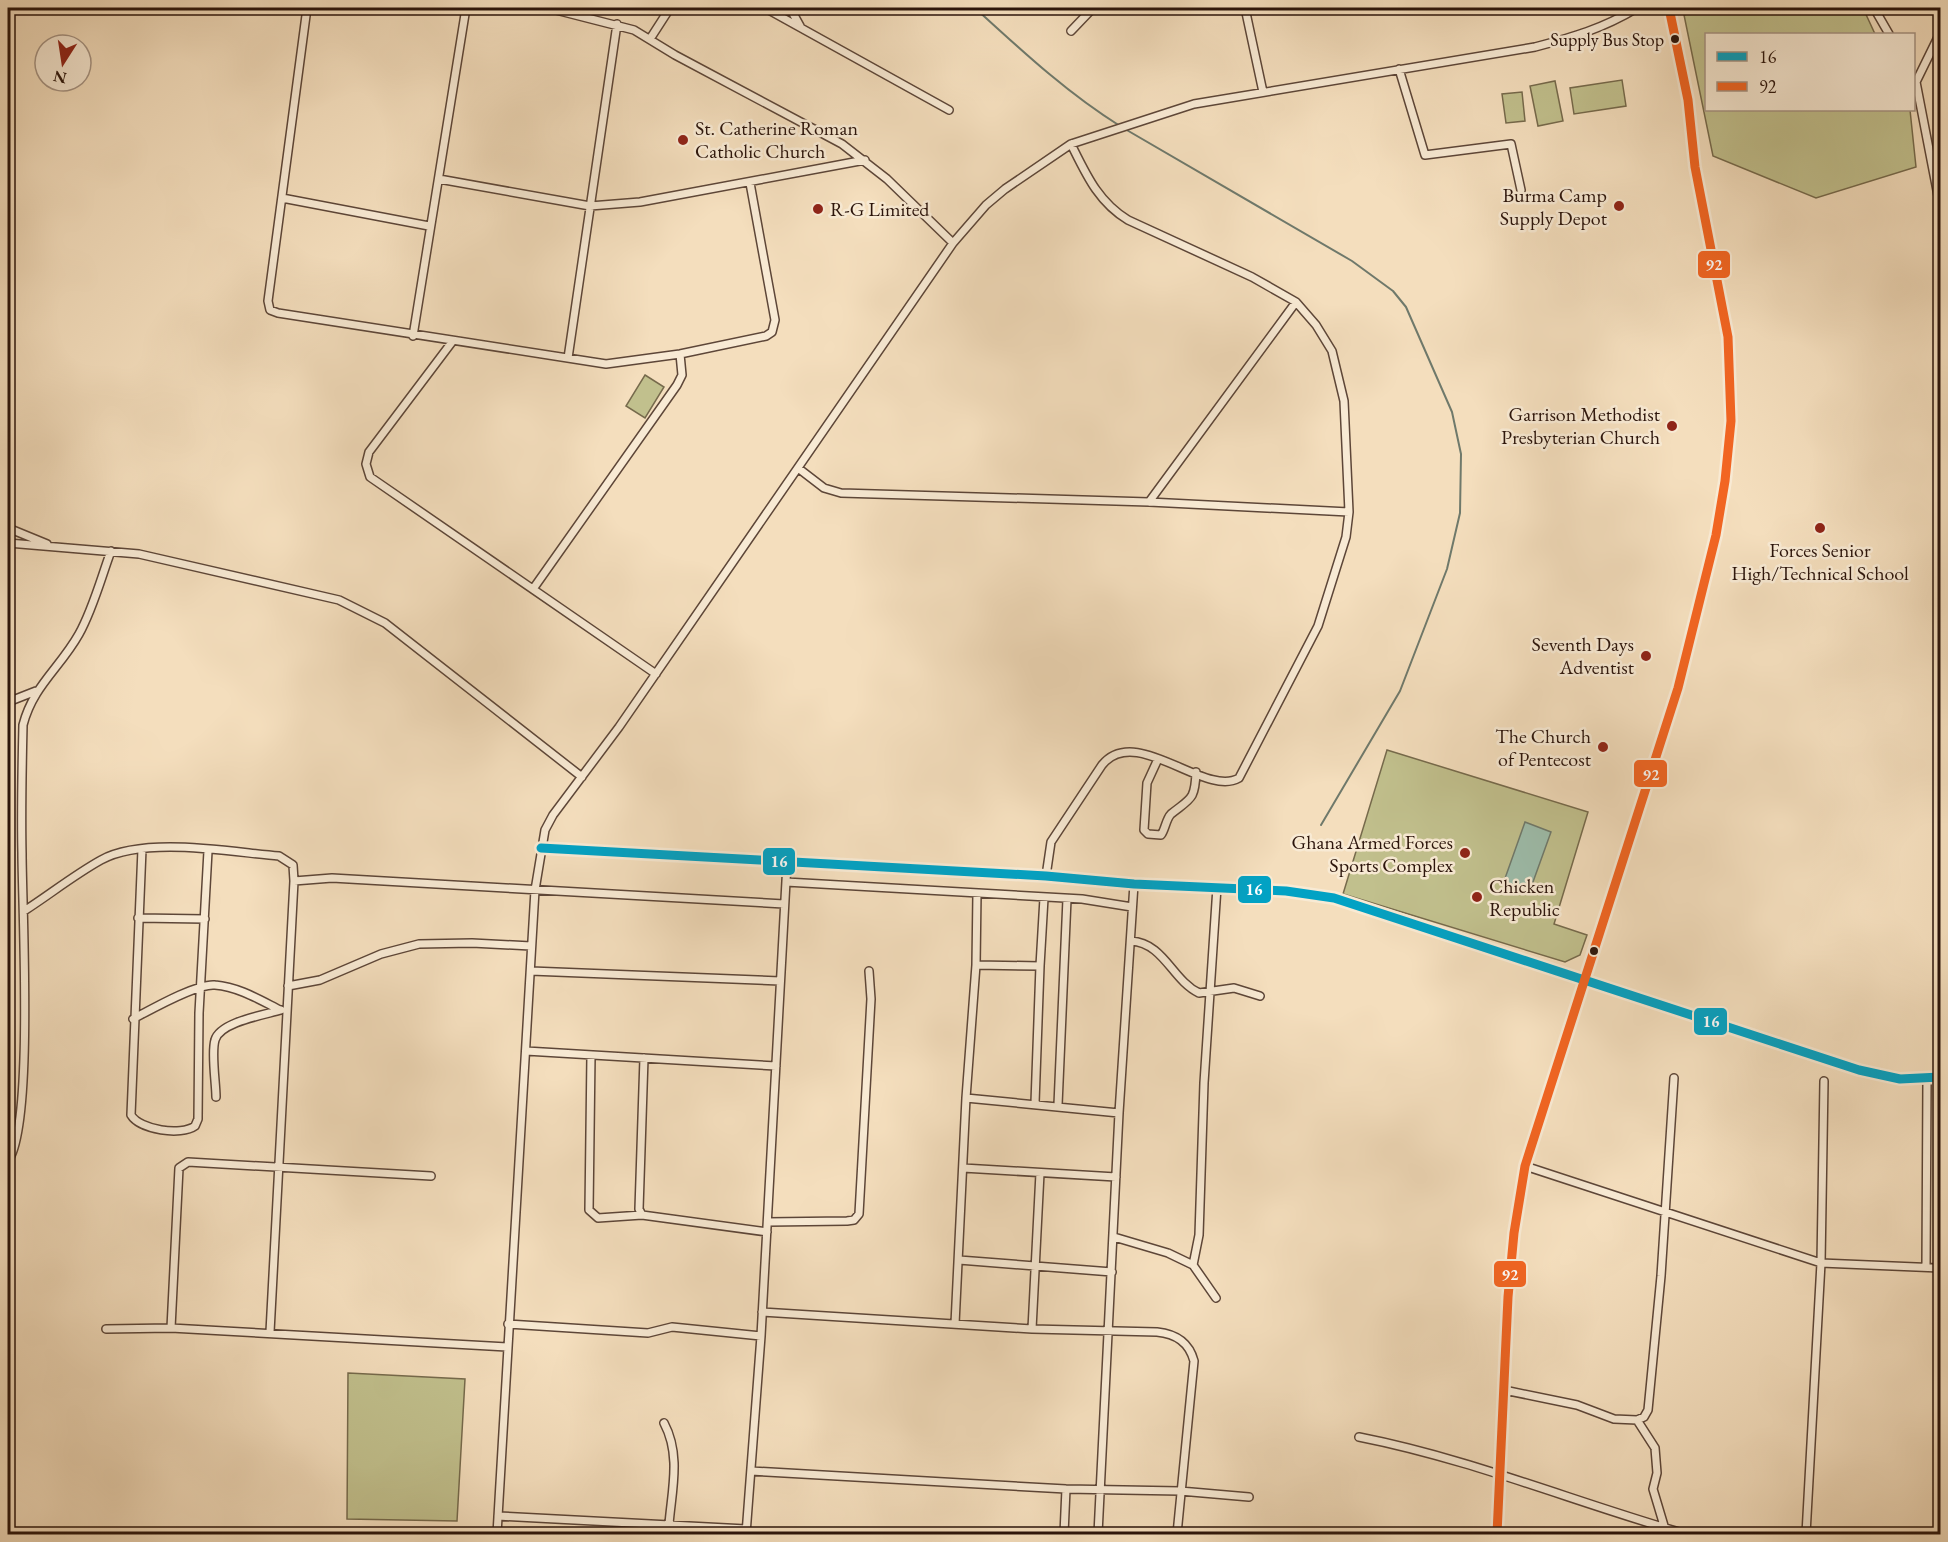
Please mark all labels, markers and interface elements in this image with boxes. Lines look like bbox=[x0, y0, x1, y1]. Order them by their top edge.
place label: Supply Bus Stop bbox=[1550, 28, 1664, 51]
north arrow bbox=[33, 33, 93, 93]
marker: Supply Bus Stop bbox=[1669, 33, 1681, 45]
legend bbox=[1705, 33, 1915, 111]
text: 16 bbox=[1759, 45, 1777, 68]
text: N bbox=[51, 66, 69, 89]
text: 92 bbox=[1759, 75, 1777, 98]
place label: St. Catherine Roman Catholic Church bbox=[695, 115, 858, 164]
marker: St. Catherine Roman Catholic Church bbox=[676, 133, 690, 147]
place label: Burma Camp Supply Depot bbox=[1500, 182, 1608, 231]
place label: R-G Limited bbox=[830, 196, 930, 222]
marker: Burma Camp Supply Depot bbox=[1612, 199, 1626, 213]
marker: R-G Limited bbox=[811, 202, 825, 216]
line badge: 92 bbox=[1697, 250, 1731, 279]
text: 92 bbox=[1706, 254, 1723, 275]
place label: Garrison Methodist Presbyterian Church bbox=[1501, 401, 1661, 450]
marker: Garrison Methodist Presbyterian Church bbox=[1665, 419, 1679, 433]
marker: Forces Senior High/Technical School bbox=[1813, 521, 1827, 535]
place label: Forces Senior High/Technical School bbox=[1731, 537, 1909, 586]
place label: Seventh Days Adventist bbox=[1532, 631, 1635, 680]
marker: Seventh Days Adventist bbox=[1639, 649, 1653, 663]
place label: The Church of Pentecost bbox=[1495, 723, 1592, 772]
marker: The Church of Pentecost bbox=[1596, 740, 1610, 754]
line badge: 92 bbox=[1633, 759, 1668, 788]
text: 92 bbox=[1643, 764, 1660, 785]
place label: Ghana Armed Forces Sports Complex bbox=[1292, 829, 1453, 878]
marker: Ghana Armed Forces Sports Complex bbox=[1458, 846, 1472, 860]
line badge: 16 bbox=[762, 847, 796, 876]
text: 16 bbox=[771, 851, 788, 872]
place label: Chicken Republic bbox=[1489, 873, 1560, 922]
line badge: 16 bbox=[1237, 875, 1272, 904]
text: 16 bbox=[1246, 879, 1263, 900]
marker: Chicken Republic bbox=[1470, 890, 1484, 904]
unlabelled marker bbox=[1588, 945, 1600, 957]
line badge: 16 bbox=[1693, 1007, 1728, 1036]
text: 16 bbox=[1703, 1011, 1720, 1032]
line badge: 92 bbox=[1493, 1260, 1527, 1288]
text: 92 bbox=[1502, 1264, 1519, 1285]

